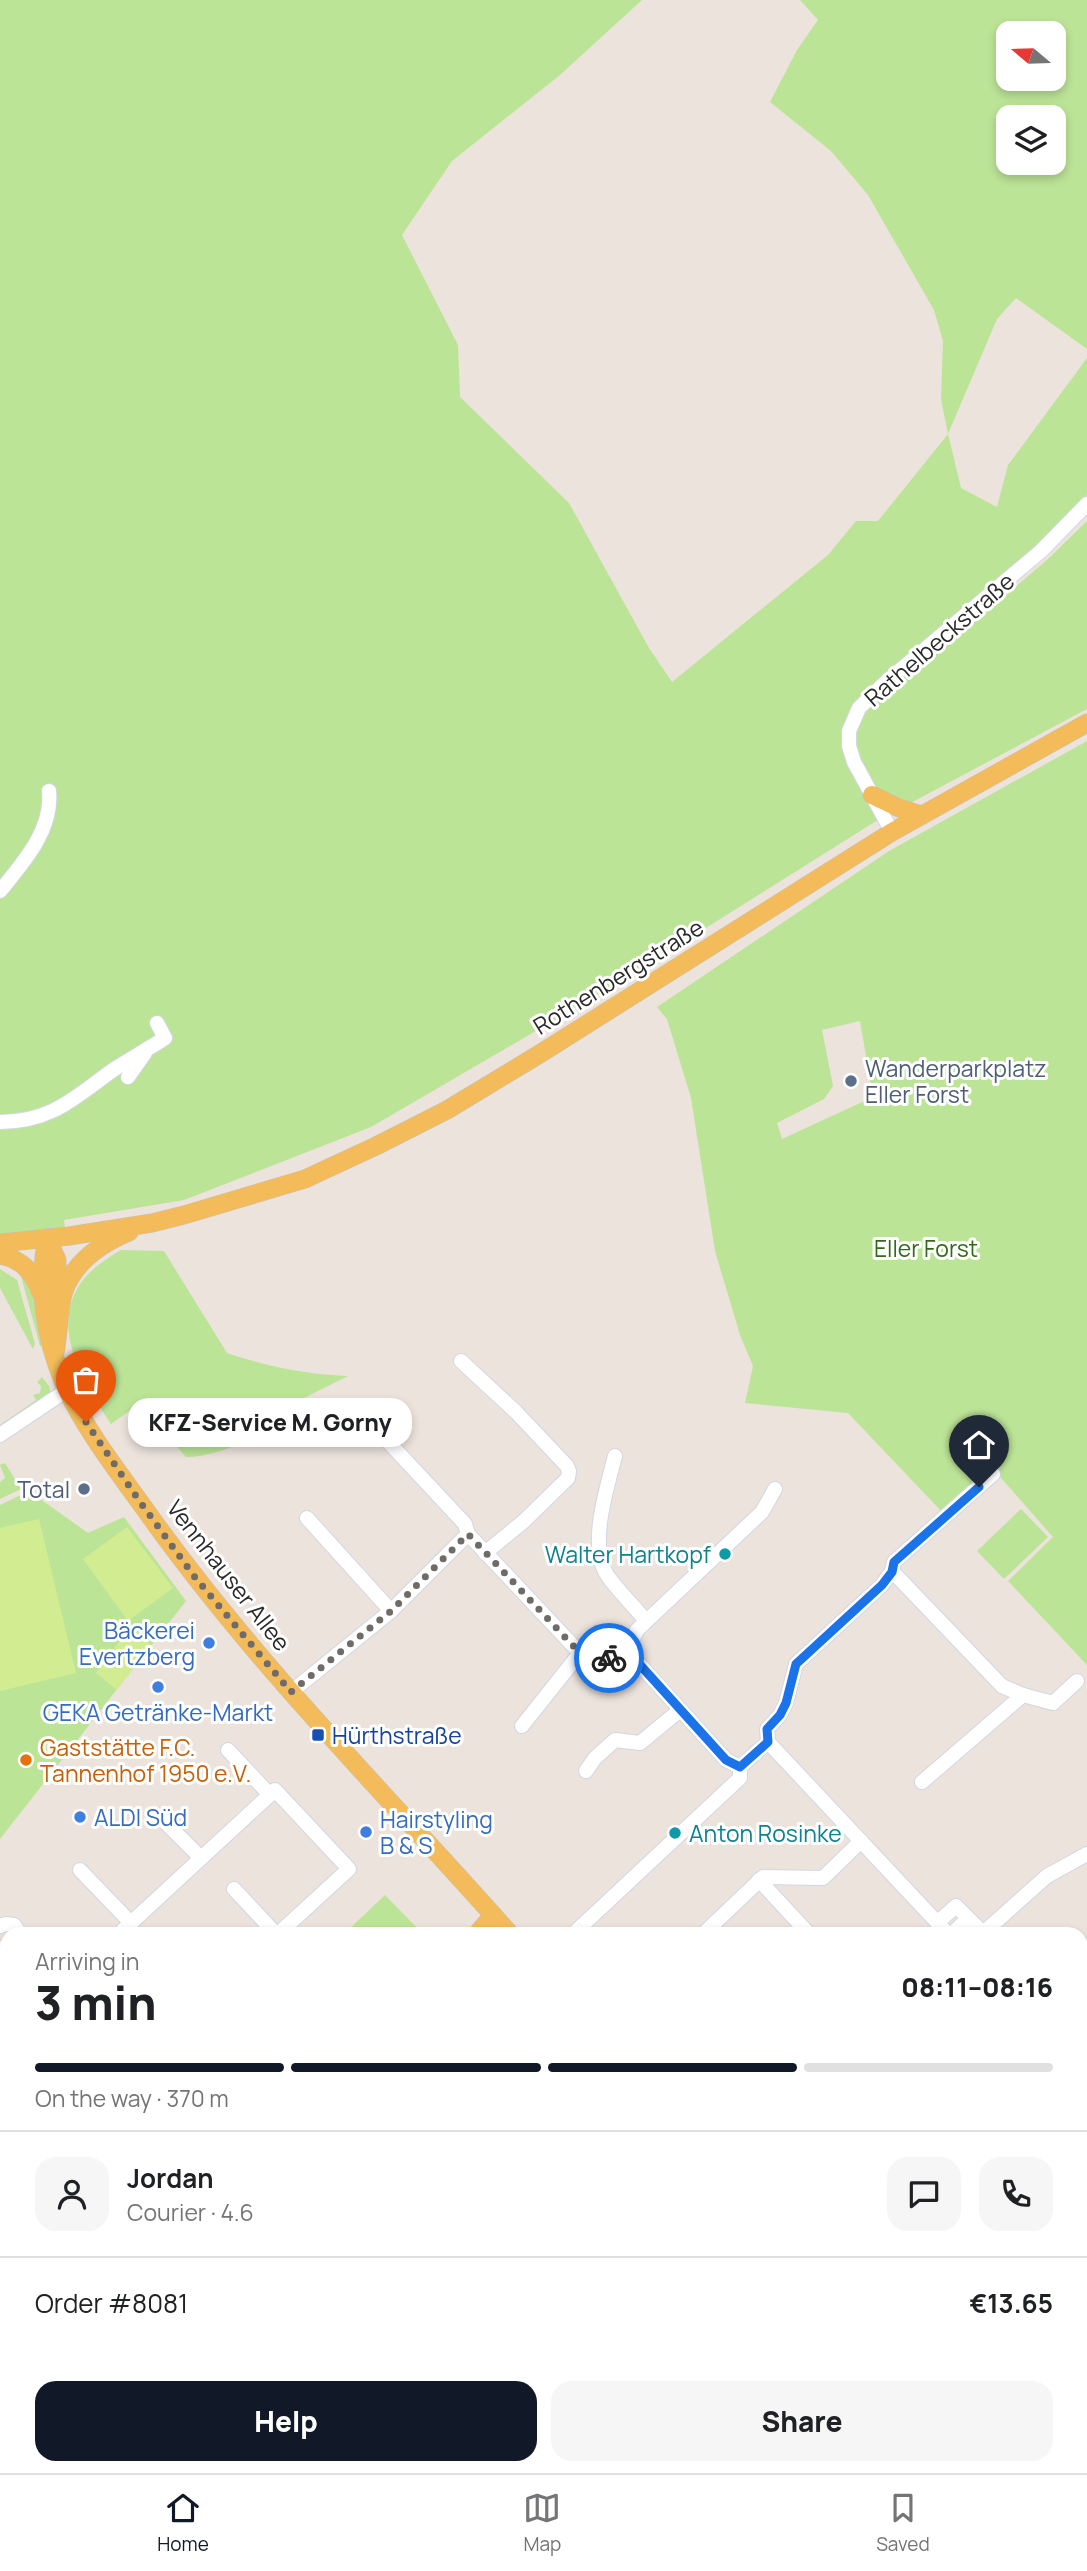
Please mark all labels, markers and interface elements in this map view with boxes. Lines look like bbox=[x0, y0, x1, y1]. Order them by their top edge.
north arrow bbox=[996, 21, 1066, 91]
map controls bbox=[996, 21, 1066, 175]
button: layers bbox=[996, 105, 1066, 175]
street label: Rathelbeckstraße bbox=[857, 565, 1021, 713]
street label: Rothenbergstraße bbox=[527, 911, 709, 1041]
place label: Wanderparkplatz Eller Forst bbox=[865, 1052, 1046, 1110]
marker: Wanderparkplatz Eller Forst bbox=[843, 1073, 859, 1089]
park label: Eller Forst bbox=[874, 1232, 978, 1264]
pin bbox=[56, 1350, 116, 1422]
icon: bag bbox=[67, 1361, 105, 1399]
callout: KFZ-Service M. Gorny bbox=[128, 1398, 412, 1446]
text: KFZ-Service M. Gorny bbox=[148, 1406, 392, 1438]
pin bbox=[949, 1415, 1009, 1487]
icon: home bbox=[960, 1426, 998, 1464]
place label: Total bbox=[17, 1473, 70, 1505]
marker: Total bbox=[76, 1481, 92, 1497]
street label: Vennhauser Allee bbox=[160, 1493, 298, 1657]
place label: Walter Hartkopf bbox=[545, 1538, 711, 1570]
marker: Walter Hartkopf bbox=[717, 1546, 733, 1562]
place label: Bäckerei Evertzberg bbox=[79, 1614, 195, 1672]
courier bbox=[574, 1623, 644, 1693]
marker: Bäckerei Evertzberg bbox=[201, 1635, 217, 1651]
icon: bike bbox=[590, 1639, 628, 1677]
marker: GEKA Getränke-Markt bbox=[150, 1679, 166, 1695]
place label: GEKA Getränke-Markt bbox=[43, 1696, 273, 1728]
place label: Hürthstraße bbox=[332, 1719, 462, 1751]
marker: Hürthstraße bbox=[310, 1727, 326, 1743]
place label: Gaststätte F.C. Tannenhof 1950 e.V. bbox=[40, 1731, 251, 1789]
marker: Gaststätte F.C. Tannenhof 1950 e.V. bbox=[18, 1752, 34, 1768]
place label: ALDI Süd bbox=[94, 1801, 187, 1833]
place label: Hairstyling B & S bbox=[380, 1803, 493, 1861]
marker: ALDI Süd bbox=[72, 1809, 88, 1825]
place label: Anton Rosinke bbox=[689, 1817, 842, 1849]
marker: Hairstyling B & S bbox=[358, 1824, 374, 1840]
marker: Anton Rosinke bbox=[667, 1825, 683, 1841]
text: Arriving in bbox=[35, 1945, 140, 1977]
text: 08:11–08:16 bbox=[901, 1969, 1053, 2005]
text: 3 min bbox=[35, 1971, 156, 2034]
text: On the way · 370 m bbox=[35, 2082, 229, 2114]
button: person bbox=[35, 2157, 109, 2231]
button: chat bbox=[887, 2157, 961, 2231]
button: phone bbox=[979, 2157, 1053, 2231]
text: Jordan bbox=[127, 2160, 213, 2196]
text: Courier · 4.6 bbox=[127, 2196, 254, 2228]
text: Order #8081 bbox=[35, 2285, 188, 2321]
text: €13.65 bbox=[969, 2285, 1053, 2321]
button: Help bbox=[35, 2381, 537, 2461]
button: Share bbox=[551, 2381, 1053, 2461]
tab: Home bbox=[157, 2489, 209, 2557]
tab: Map bbox=[523, 2489, 561, 2557]
tab: Saved bbox=[876, 2489, 930, 2557]

